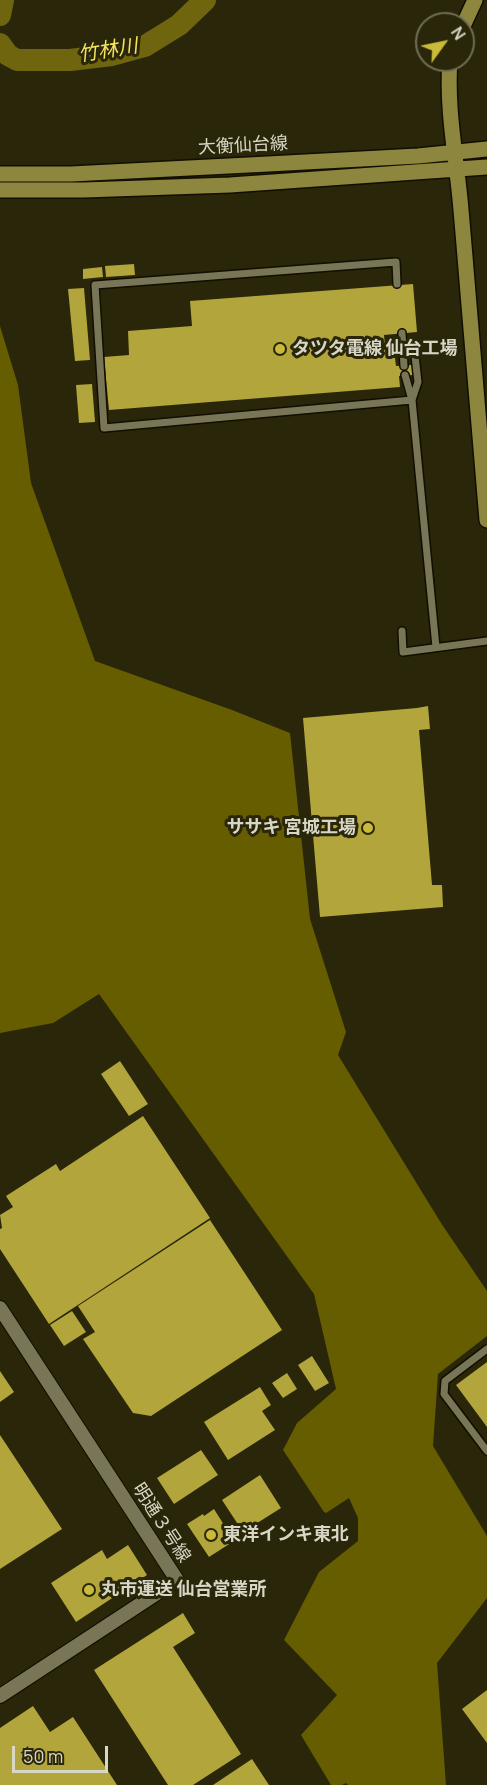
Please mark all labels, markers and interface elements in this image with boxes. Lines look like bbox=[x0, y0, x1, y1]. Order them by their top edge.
north arrow bbox=[415, 12, 475, 72]
text: N bbox=[446, 22, 471, 44]
water label: 竹林川 bbox=[76, 34, 140, 68]
street label: 大衡仙台線 bbox=[197, 133, 289, 159]
place label: タツタ電線 仙台工場 bbox=[292, 338, 458, 360]
marker: タツタ電線 仙台工場 bbox=[273, 342, 287, 356]
place label: ササキ 宮城工場 bbox=[226, 817, 356, 839]
marker: ササキ 宮城工場 bbox=[361, 821, 375, 835]
street label: 明通３号線 bbox=[127, 1479, 195, 1567]
place label: 東洋インキ東北 bbox=[223, 1524, 349, 1546]
marker: 東洋インキ東北 bbox=[204, 1528, 218, 1542]
place label: 丸市運送 仙台営業所 bbox=[101, 1579, 267, 1601]
marker: 丸市運送 仙台営業所 bbox=[82, 1583, 96, 1597]
scale bar bbox=[15, 1734, 111, 1772]
text: 50 m bbox=[23, 1744, 63, 1768]

